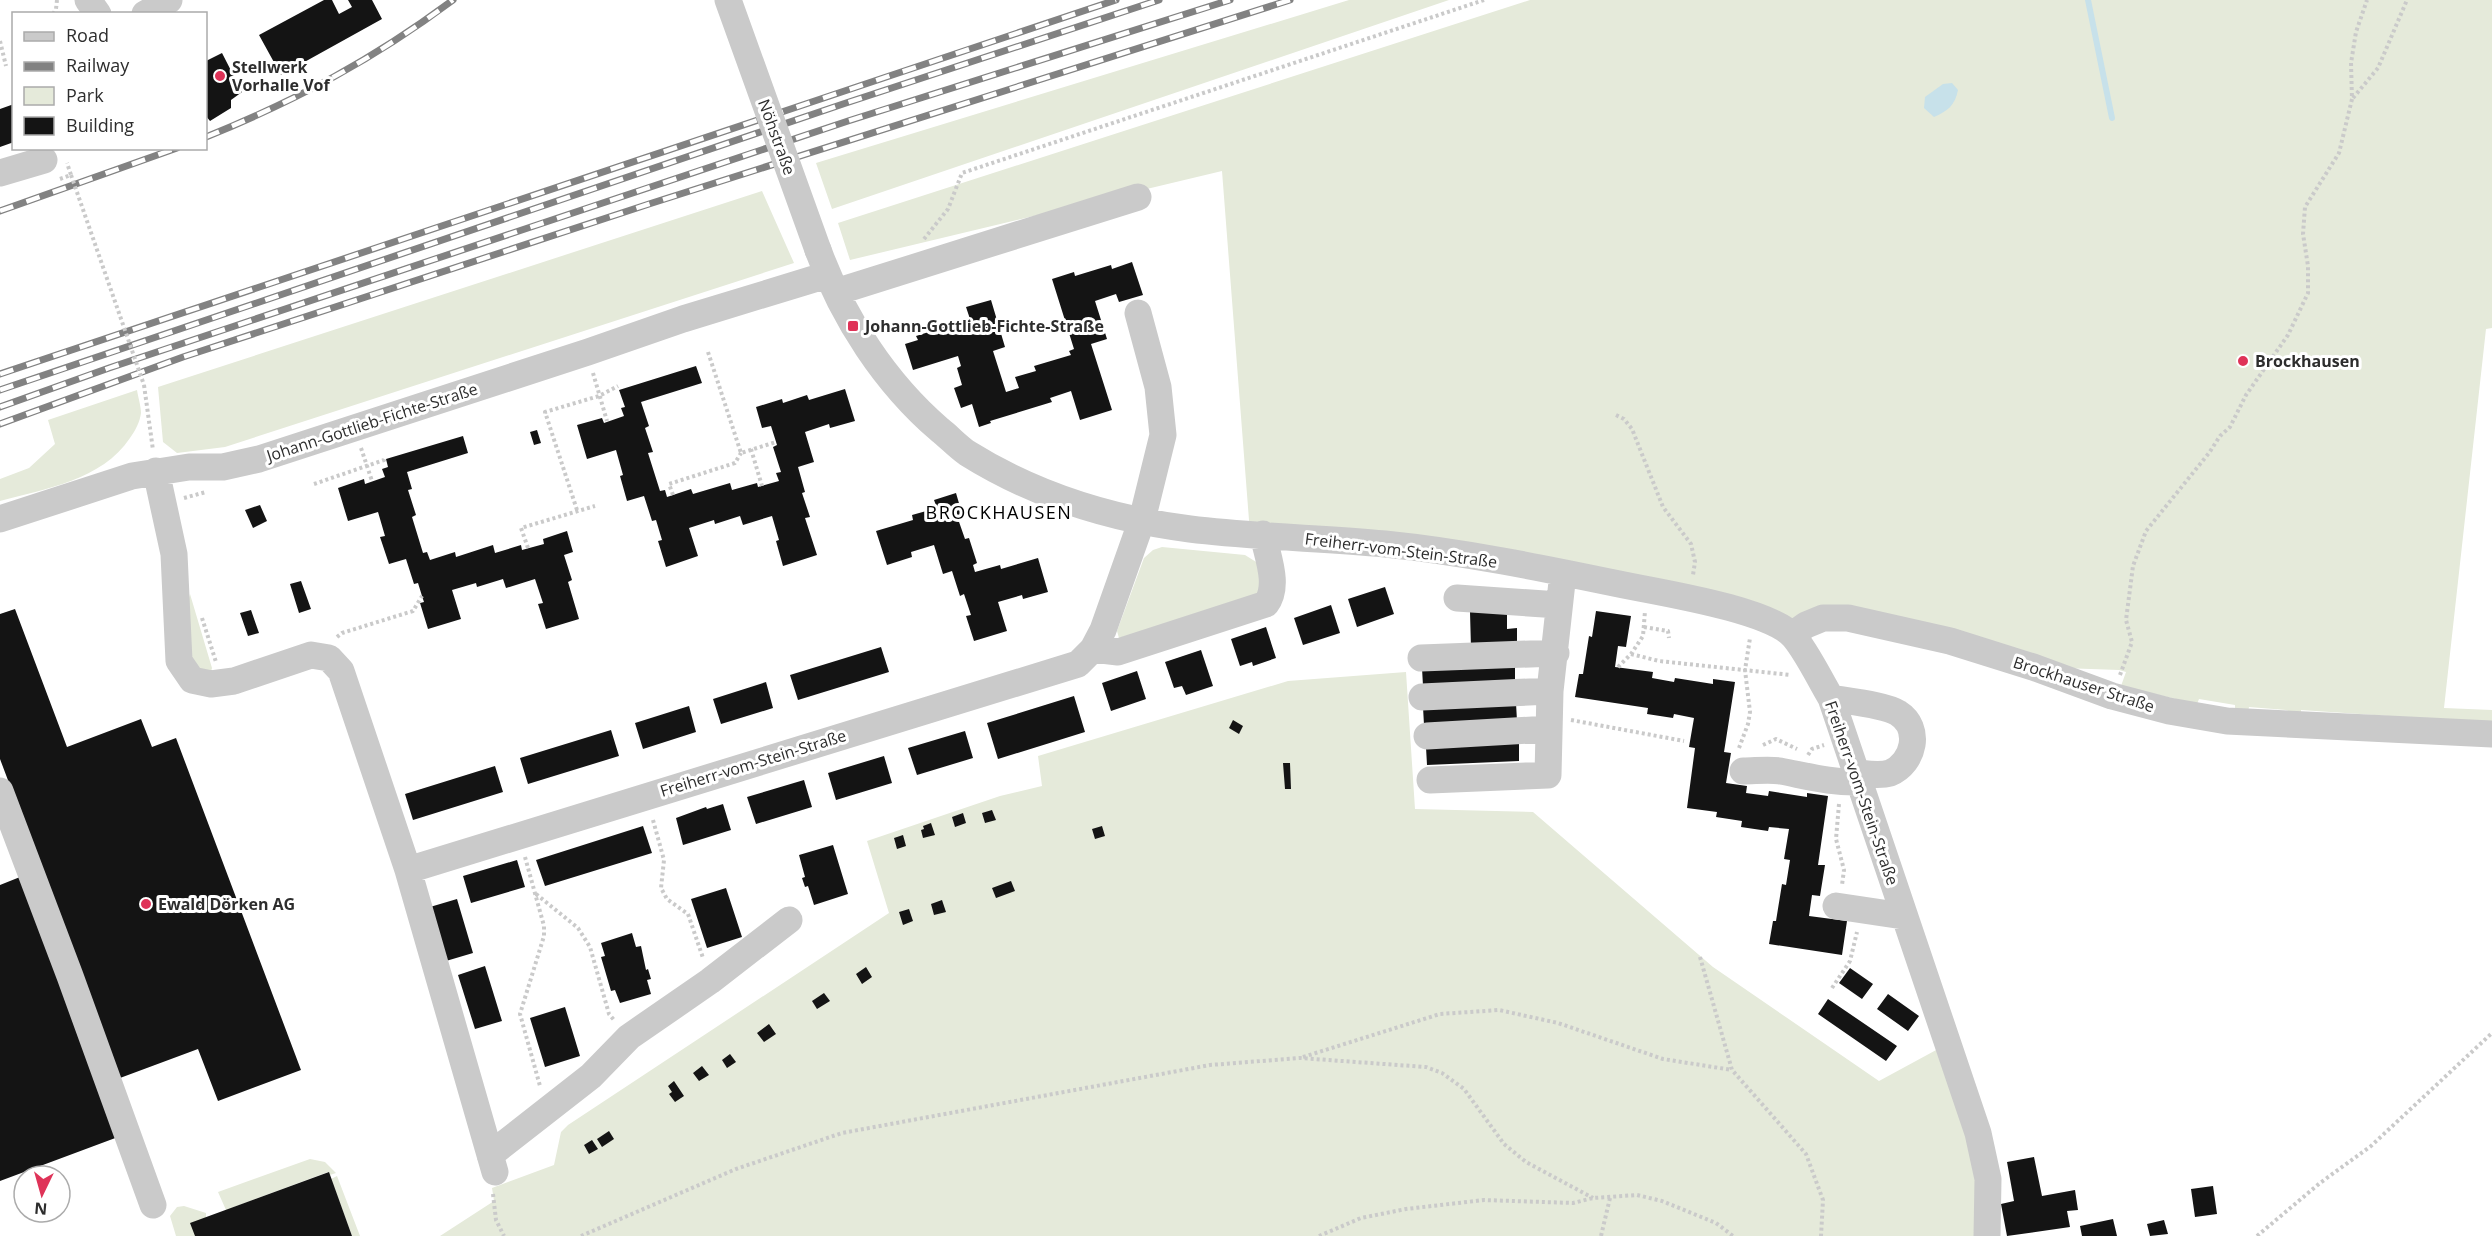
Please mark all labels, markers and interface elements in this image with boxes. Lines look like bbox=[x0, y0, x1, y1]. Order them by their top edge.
legend bbox=[12, 12, 207, 150]
text: Road bbox=[66, 23, 109, 47]
text: Railway bbox=[66, 53, 130, 77]
place label: Stellwerk Vorhalle Vof bbox=[232, 56, 330, 96]
marker: Stellwerk Vorhalle Vof bbox=[213, 69, 227, 83]
text: Park bbox=[66, 83, 104, 107]
street label: Nöhstraße bbox=[753, 96, 801, 178]
text: Building bbox=[66, 113, 134, 137]
place label: Johann-Gottlieb-Fichte-Straße bbox=[863, 315, 1104, 337]
marker: Johann-Gottlieb-Fichte-Straße bbox=[846, 319, 860, 333]
place label: Brockhausen bbox=[2255, 350, 2360, 372]
marker: Brockhausen bbox=[2236, 354, 2250, 368]
street label: Johann-Gottlieb-Fichte-Straße bbox=[262, 377, 480, 467]
district label: BROCKHAUSEN bbox=[926, 500, 1072, 524]
street label: Freiherr-vom-Stein-Straße bbox=[1304, 527, 1499, 573]
street label: Brockhauser Straße bbox=[2011, 651, 2157, 717]
street label: Freiherr-vom-Stein-Straße bbox=[1820, 698, 1904, 888]
street label: Freiherr-vom-Stein-Straße bbox=[657, 724, 849, 802]
place label: Ewald Dörken AG bbox=[158, 893, 295, 915]
marker: Ewald Dörken AG bbox=[139, 897, 153, 911]
north arrow bbox=[12, 1164, 72, 1224]
text: N bbox=[33, 1197, 48, 1220]

